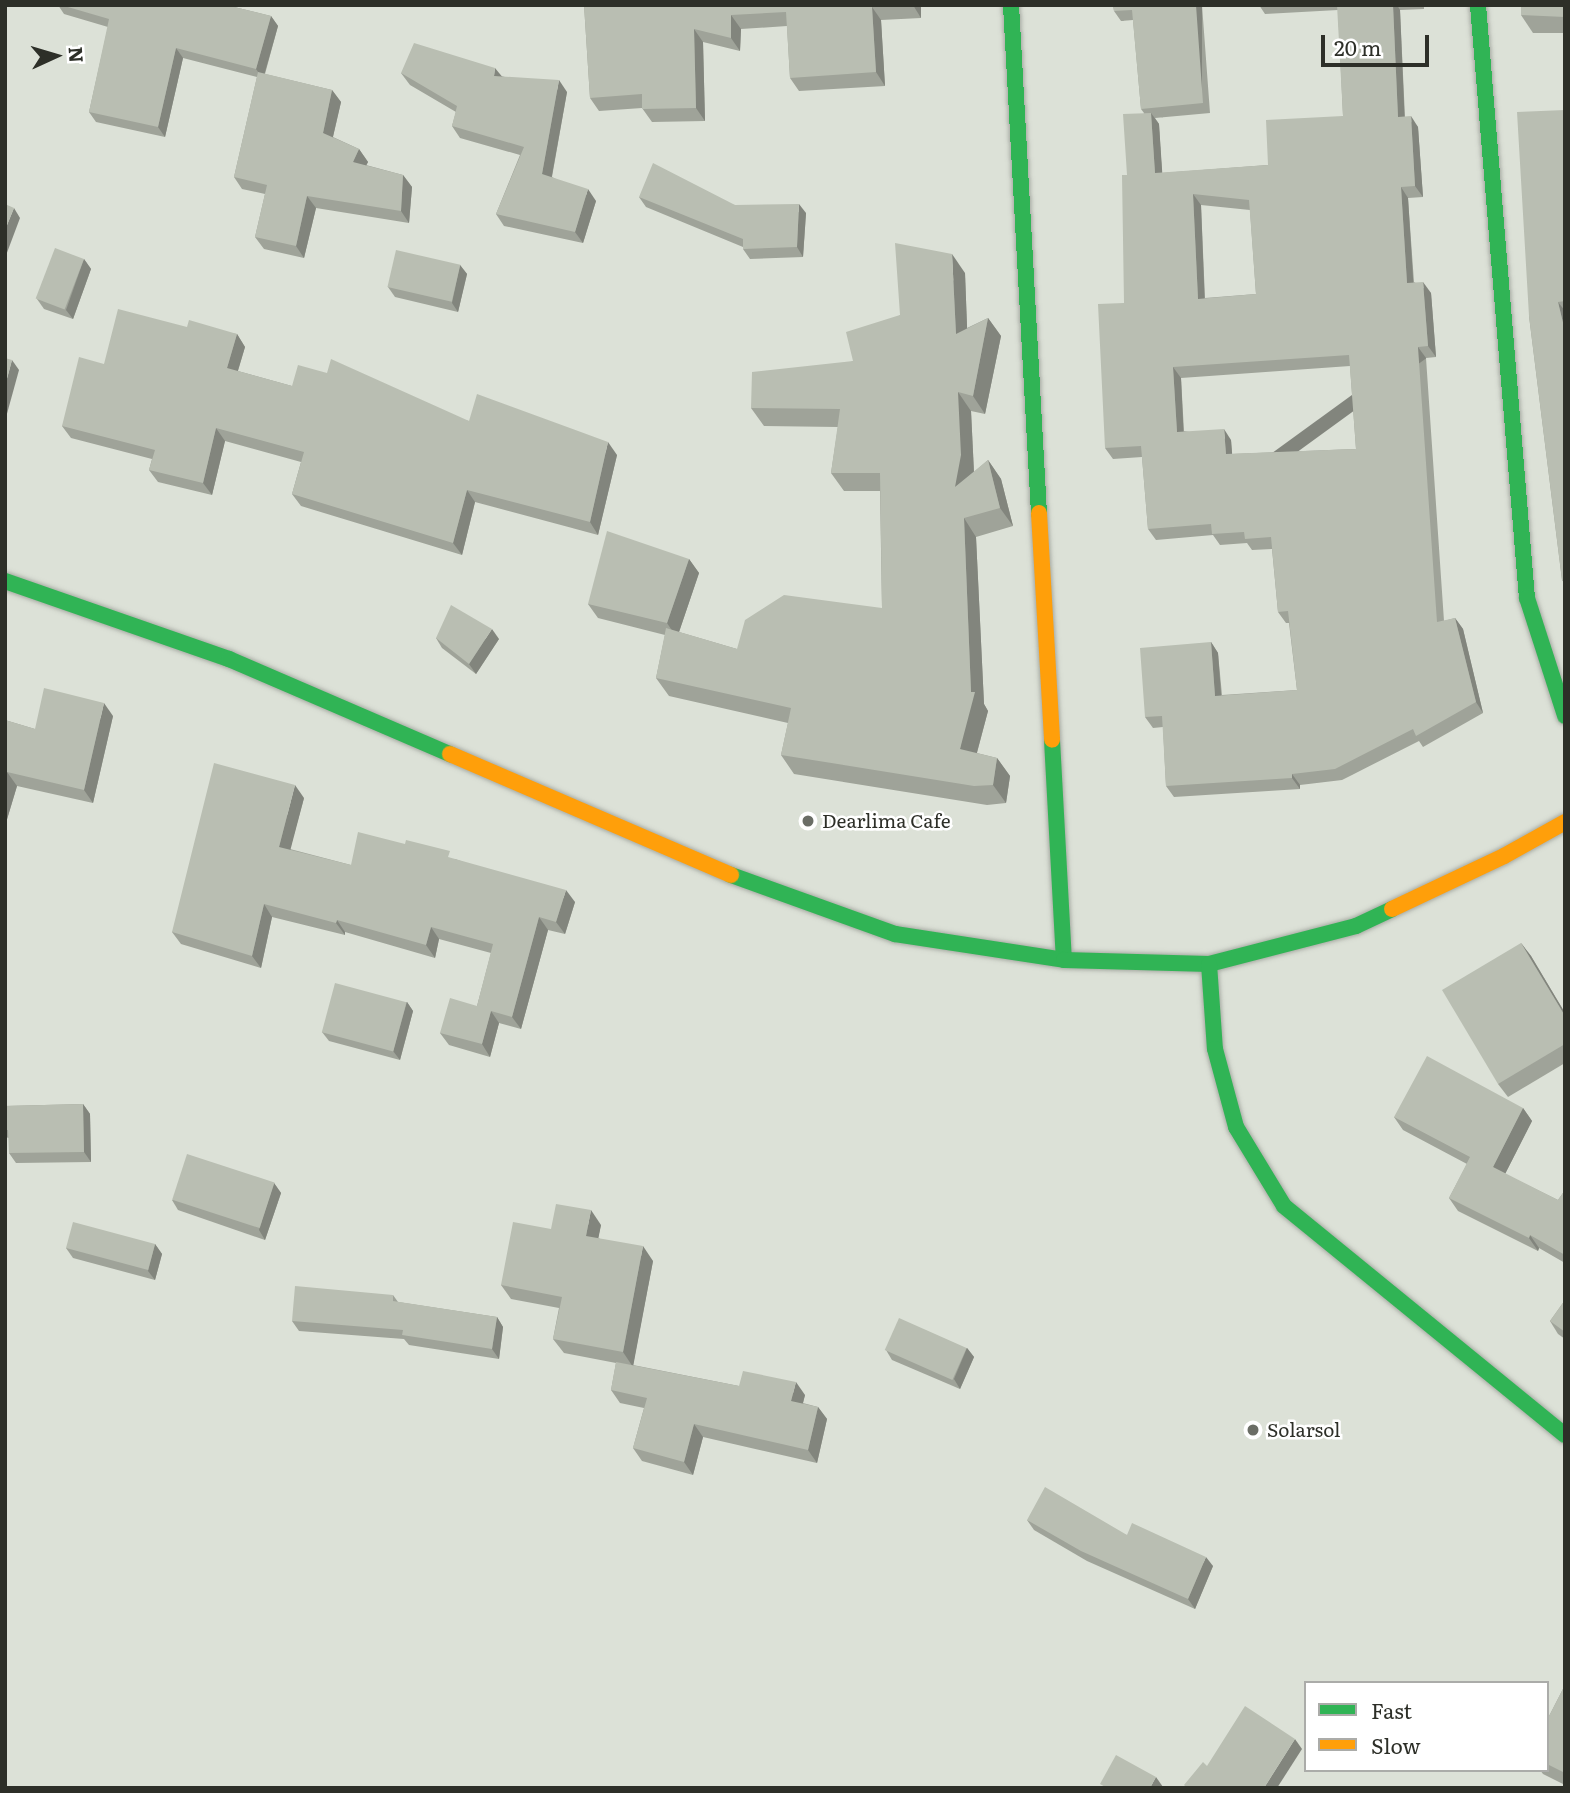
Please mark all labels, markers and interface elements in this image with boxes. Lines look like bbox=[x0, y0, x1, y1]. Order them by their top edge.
north arrow bbox=[21, 21, 91, 91]
scale bar bbox=[1325, 21, 1434, 65]
text: 20 m bbox=[1334, 31, 1381, 62]
text: N bbox=[62, 46, 91, 63]
place label: Dearlima Cafe bbox=[822, 810, 951, 832]
marker: Dearlima Cafe bbox=[800, 813, 816, 829]
place label: Solarsol bbox=[1267, 1419, 1340, 1441]
marker: Solarsol bbox=[1245, 1422, 1261, 1438]
legend bbox=[1304, 1681, 1549, 1772]
text: Fast bbox=[1371, 1694, 1412, 1725]
text: Slow bbox=[1371, 1729, 1421, 1760]

